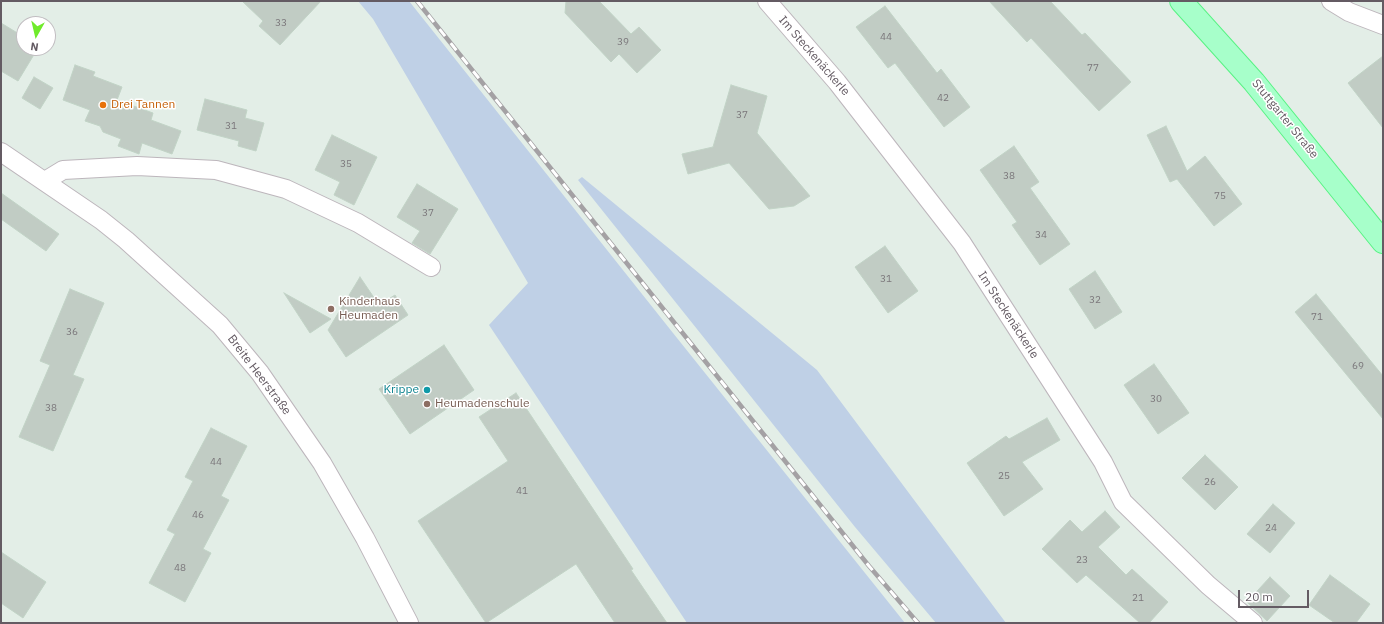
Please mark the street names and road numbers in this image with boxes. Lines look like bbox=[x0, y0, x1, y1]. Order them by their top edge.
street label: Im Steckenäckerle bbox=[776, 13, 852, 99]
street label: Stuttgarter Straße bbox=[1249, 77, 1321, 161]
street label: Im Steckenäckerle bbox=[975, 269, 1041, 361]
street label: Breite Heerstraße bbox=[224, 332, 294, 418]

